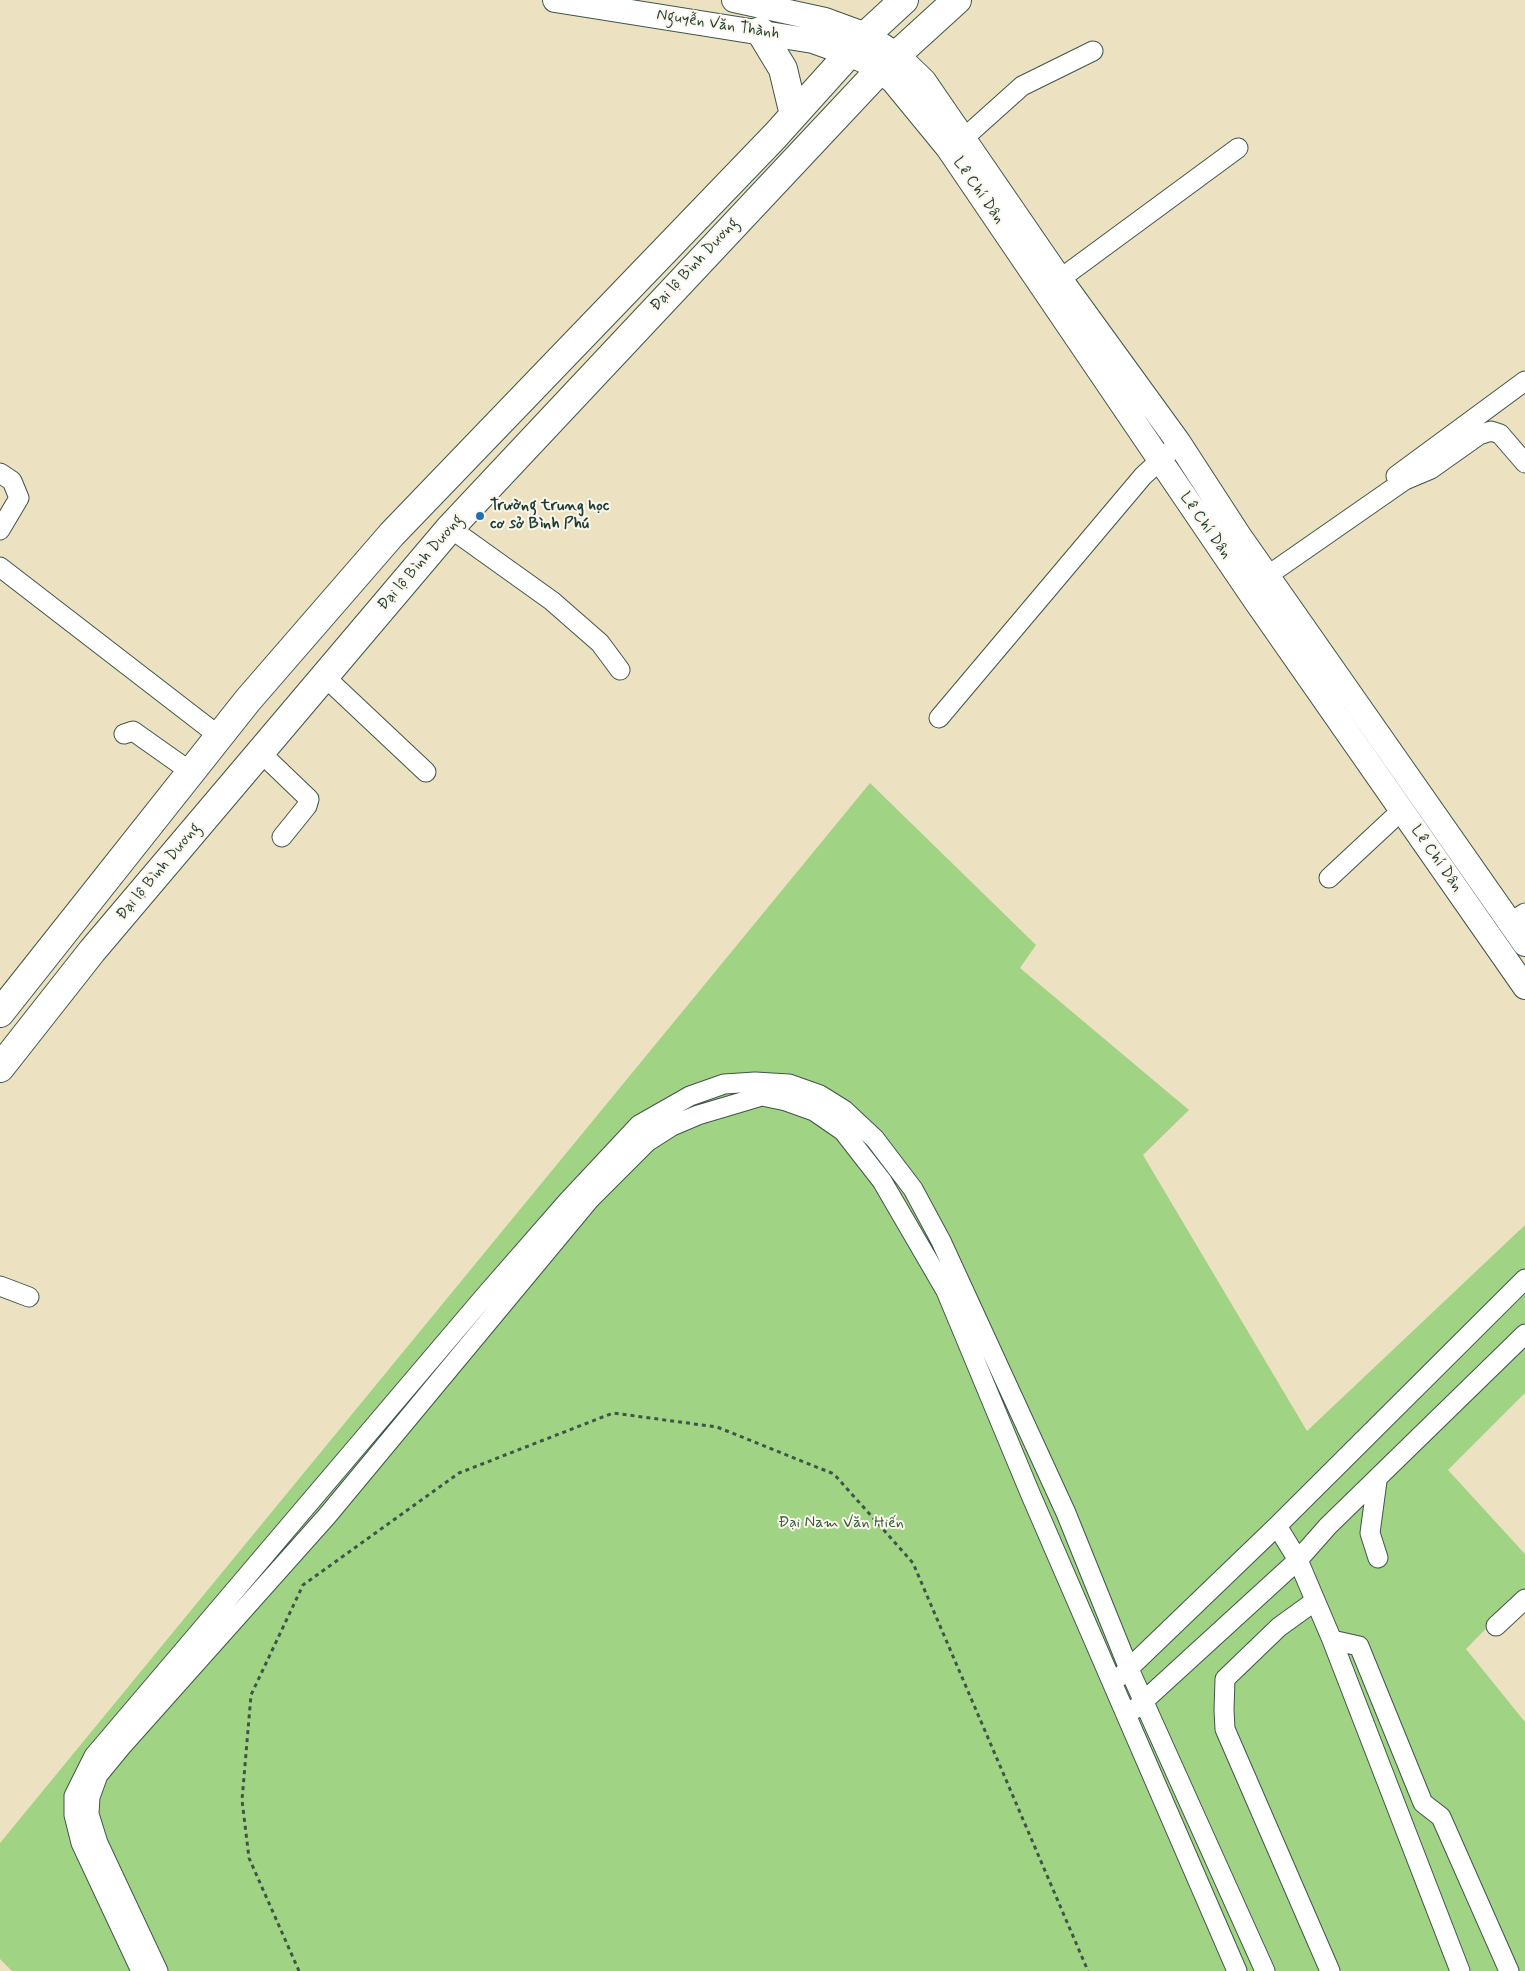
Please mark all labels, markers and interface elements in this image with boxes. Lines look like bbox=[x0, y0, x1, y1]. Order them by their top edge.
street label: Nguyễn Văn Thành bbox=[655, 6, 781, 44]
street label: Lê Chí Dân bbox=[948, 154, 1008, 228]
street label: Đại lộ Bình Dương bbox=[647, 214, 743, 316]
street label: Lê Chí Dân bbox=[1175, 489, 1235, 563]
place label: Trường trung học cơ sở Bình Phú bbox=[490, 497, 609, 535]
marker: Trường trung học cơ sở Bình Phú bbox=[474, 510, 486, 522]
street label: Đại lộ Bình Dương bbox=[374, 511, 468, 615]
street label: Đại lộ Bình Dương bbox=[113, 819, 205, 925]
street label: Lê Chí Dân bbox=[1406, 822, 1466, 896]
park label: Đại Nam Văn Hiến bbox=[778, 1514, 904, 1534]

